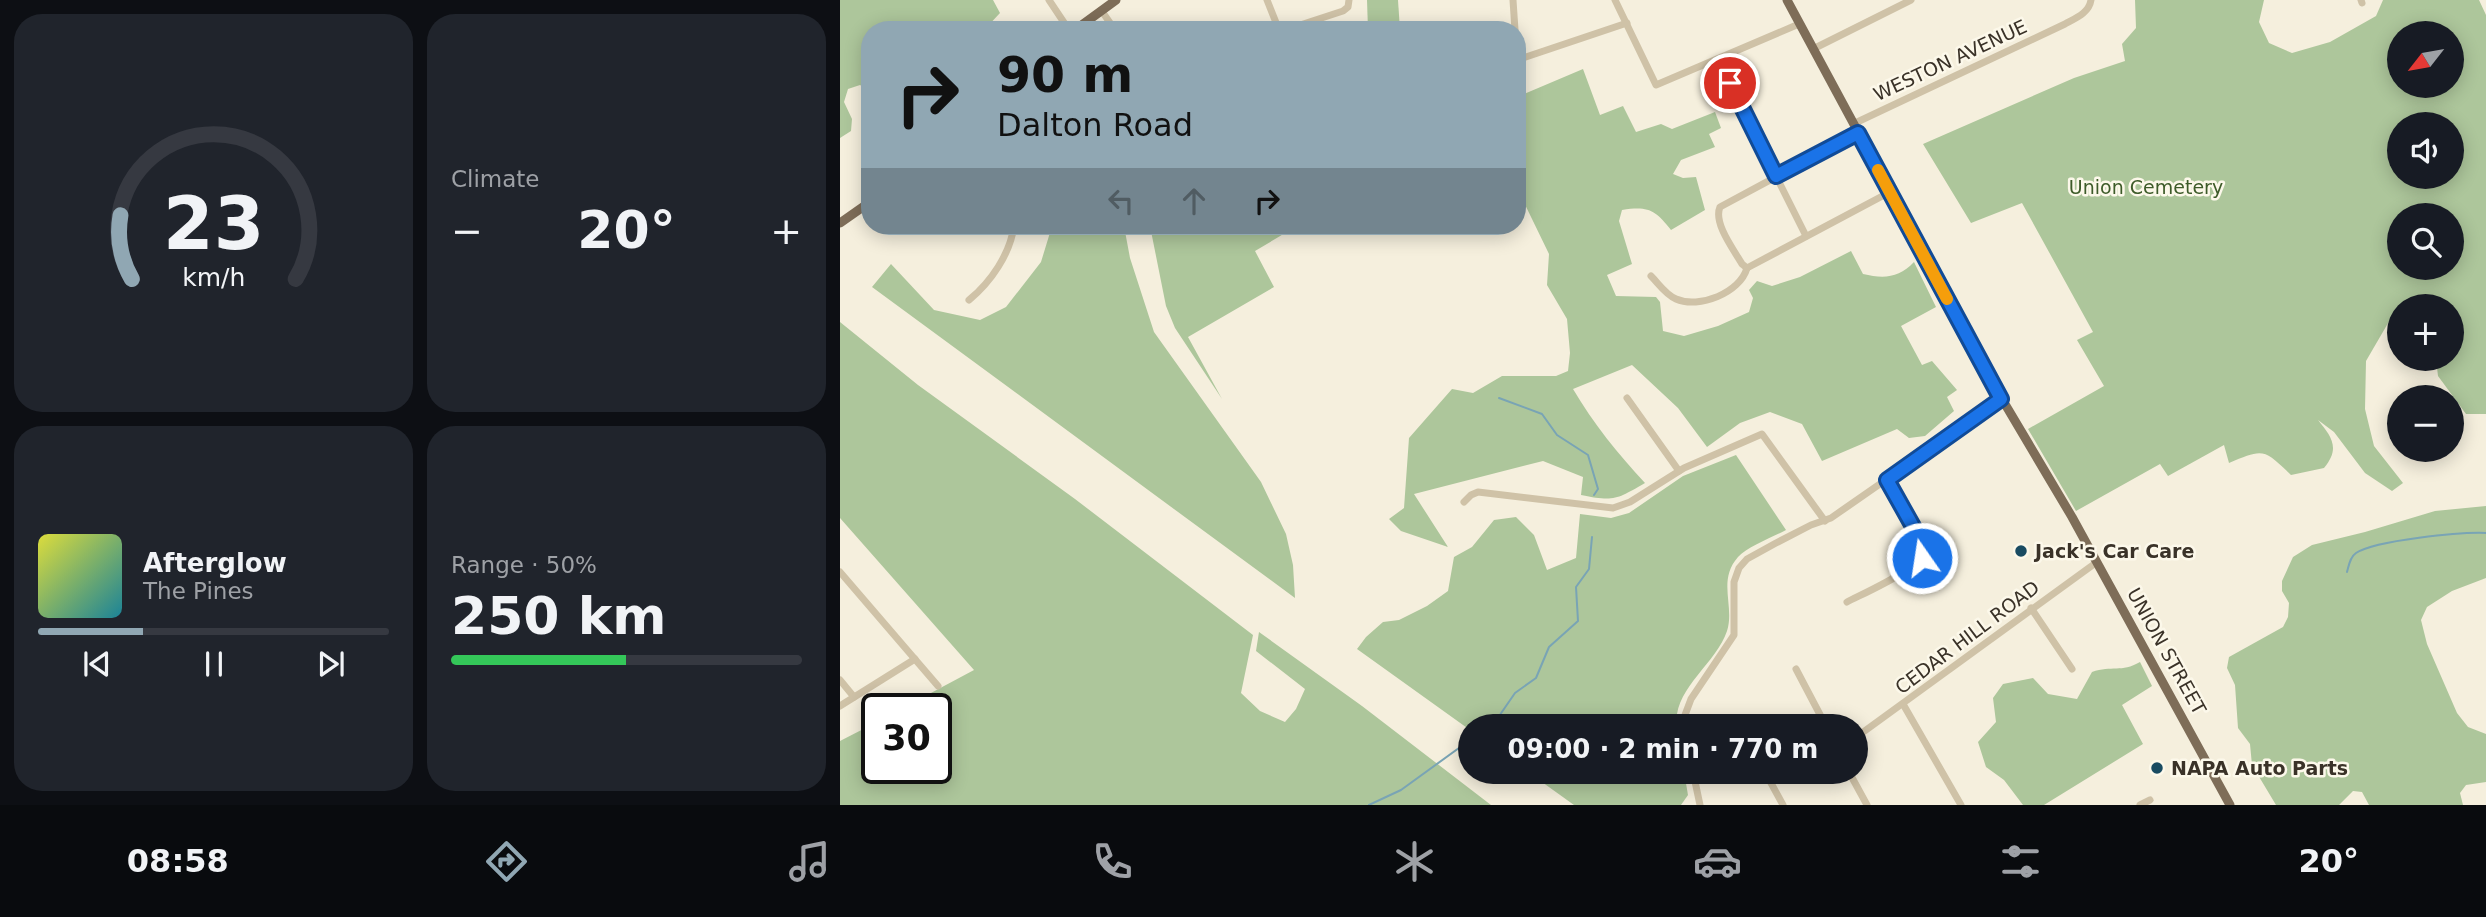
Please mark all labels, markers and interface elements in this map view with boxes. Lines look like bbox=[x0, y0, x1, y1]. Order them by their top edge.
street label: WESTON AVENUE bbox=[1870, 15, 2030, 105]
north arrow bbox=[2387, 21, 2464, 98]
map controls bbox=[2387, 21, 2464, 462]
text: 90 m bbox=[997, 47, 1133, 104]
icon: right bbox=[882, 49, 973, 140]
pin bbox=[1700, 53, 1760, 113]
icon: arrive bbox=[1711, 64, 1749, 102]
text: Dalton Road bbox=[997, 106, 1193, 144]
button: sound bbox=[2387, 112, 2464, 189]
text: Climate bbox=[451, 166, 540, 192]
park label: Union Cemetery bbox=[2069, 176, 2223, 198]
text: 23 bbox=[163, 181, 264, 266]
icon: left bbox=[1102, 182, 1140, 220]
icon: ahead bbox=[1175, 182, 1213, 220]
icon: right bbox=[1248, 182, 1286, 220]
text: 20° bbox=[577, 200, 676, 260]
button: search bbox=[2387, 203, 2464, 280]
text: − bbox=[451, 209, 483, 253]
text: + bbox=[770, 209, 802, 253]
text: km/h bbox=[182, 263, 245, 292]
button: + bbox=[2387, 294, 2464, 371]
button: − bbox=[2387, 385, 2464, 462]
position arrow bbox=[1885, 521, 1959, 595]
place label: Jack's Car Care bbox=[2033, 540, 2194, 562]
marker: Jack's Car Care bbox=[2013, 543, 2029, 559]
text: Afterglow bbox=[143, 548, 287, 578]
text: Range · 50% bbox=[451, 552, 597, 578]
street label: CEDAR HILL ROAD bbox=[1891, 576, 2043, 698]
text: The Pines bbox=[143, 578, 254, 604]
street label: UNION STREET bbox=[2123, 584, 2211, 719]
text: 250 km bbox=[451, 586, 666, 646]
icon: previous bbox=[78, 645, 116, 683]
icon: pause bbox=[195, 645, 233, 683]
icon: next bbox=[312, 645, 350, 683]
speed limit sign: 30 bbox=[861, 693, 952, 784]
text: 09:00 · 2 min · 770 m bbox=[1508, 734, 1818, 764]
place label: NAPA Auto Parts bbox=[2171, 757, 2348, 779]
marker: NAPA Auto Parts bbox=[2149, 760, 2165, 776]
icon: directions bbox=[482, 837, 531, 886]
icon: music bbox=[785, 837, 834, 886]
icon: phone bbox=[1088, 837, 1137, 886]
icon: climate bbox=[1390, 837, 1439, 886]
icon: car bbox=[1693, 837, 1742, 886]
icon: filters bbox=[1996, 837, 2045, 886]
text: 08:58 bbox=[127, 842, 229, 880]
text: 20° bbox=[2299, 842, 2359, 880]

